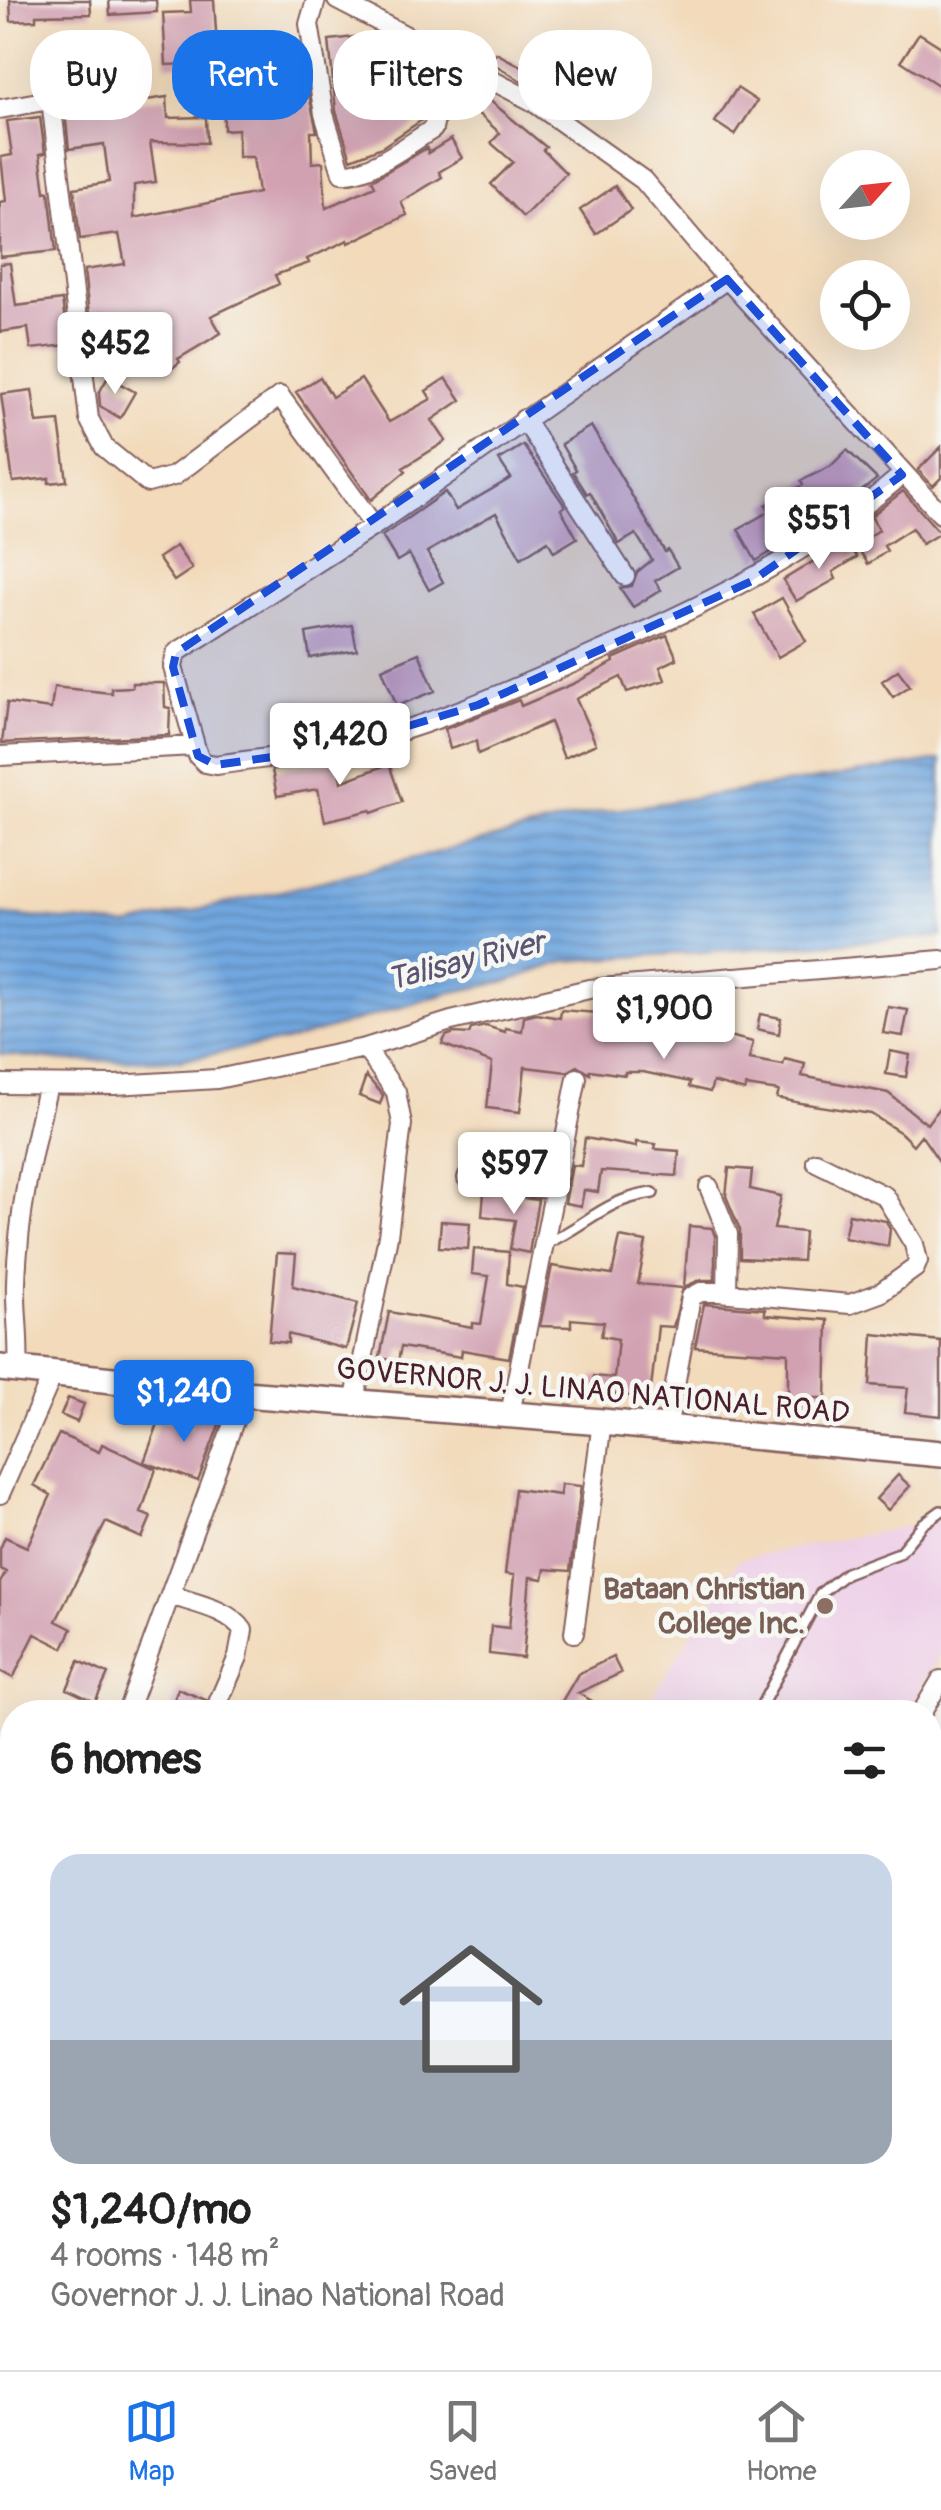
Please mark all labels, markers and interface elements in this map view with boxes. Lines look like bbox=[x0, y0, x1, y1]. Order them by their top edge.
chip: Buy bbox=[30, 30, 152, 120]
chip: Rent bbox=[172, 30, 313, 120]
chip: Filters bbox=[333, 30, 498, 120]
chip: New bbox=[518, 30, 652, 120]
north arrow bbox=[820, 150, 910, 240]
map controls bbox=[820, 150, 910, 350]
button: locate bbox=[820, 260, 910, 350]
pin: $452 bbox=[56, 312, 174, 397]
text: $452 bbox=[79, 324, 151, 364]
pin: $551 bbox=[760, 487, 878, 572]
text: $551 bbox=[787, 499, 851, 539]
pin: $1,420 bbox=[259, 703, 421, 788]
text: $1,420 bbox=[292, 715, 388, 755]
water label: Talisay River bbox=[383, 921, 552, 1000]
pin: $1,900 bbox=[583, 977, 745, 1062]
text: $1,900 bbox=[615, 989, 713, 1029]
pin: $597 bbox=[455, 1132, 573, 1217]
text: $597 bbox=[480, 1144, 548, 1184]
street label: GOVERNOR J. J. LINAO NATIONAL ROAD bbox=[335, 1350, 851, 1432]
pin: $1,240 bbox=[103, 1360, 265, 1445]
text: $1,240 bbox=[136, 1372, 232, 1412]
place label: Bataan Christian College Inc. bbox=[603, 1571, 805, 1642]
marker: Bataan Christian College Inc. bbox=[814, 1595, 836, 1617]
icon: filters bbox=[837, 1733, 892, 1788]
text: 6 homes bbox=[50, 1734, 201, 1786]
icon: home bbox=[381, 1919, 561, 2099]
text: $1,240/mo bbox=[50, 2184, 251, 2236]
text: 4 rooms · 148 m² bbox=[50, 2236, 280, 2276]
text: Governor J. J. Linao National Road bbox=[50, 2276, 505, 2316]
tab: Map bbox=[124, 2394, 179, 2489]
tab: Saved bbox=[428, 2394, 497, 2489]
tab: Home bbox=[746, 2394, 817, 2489]

